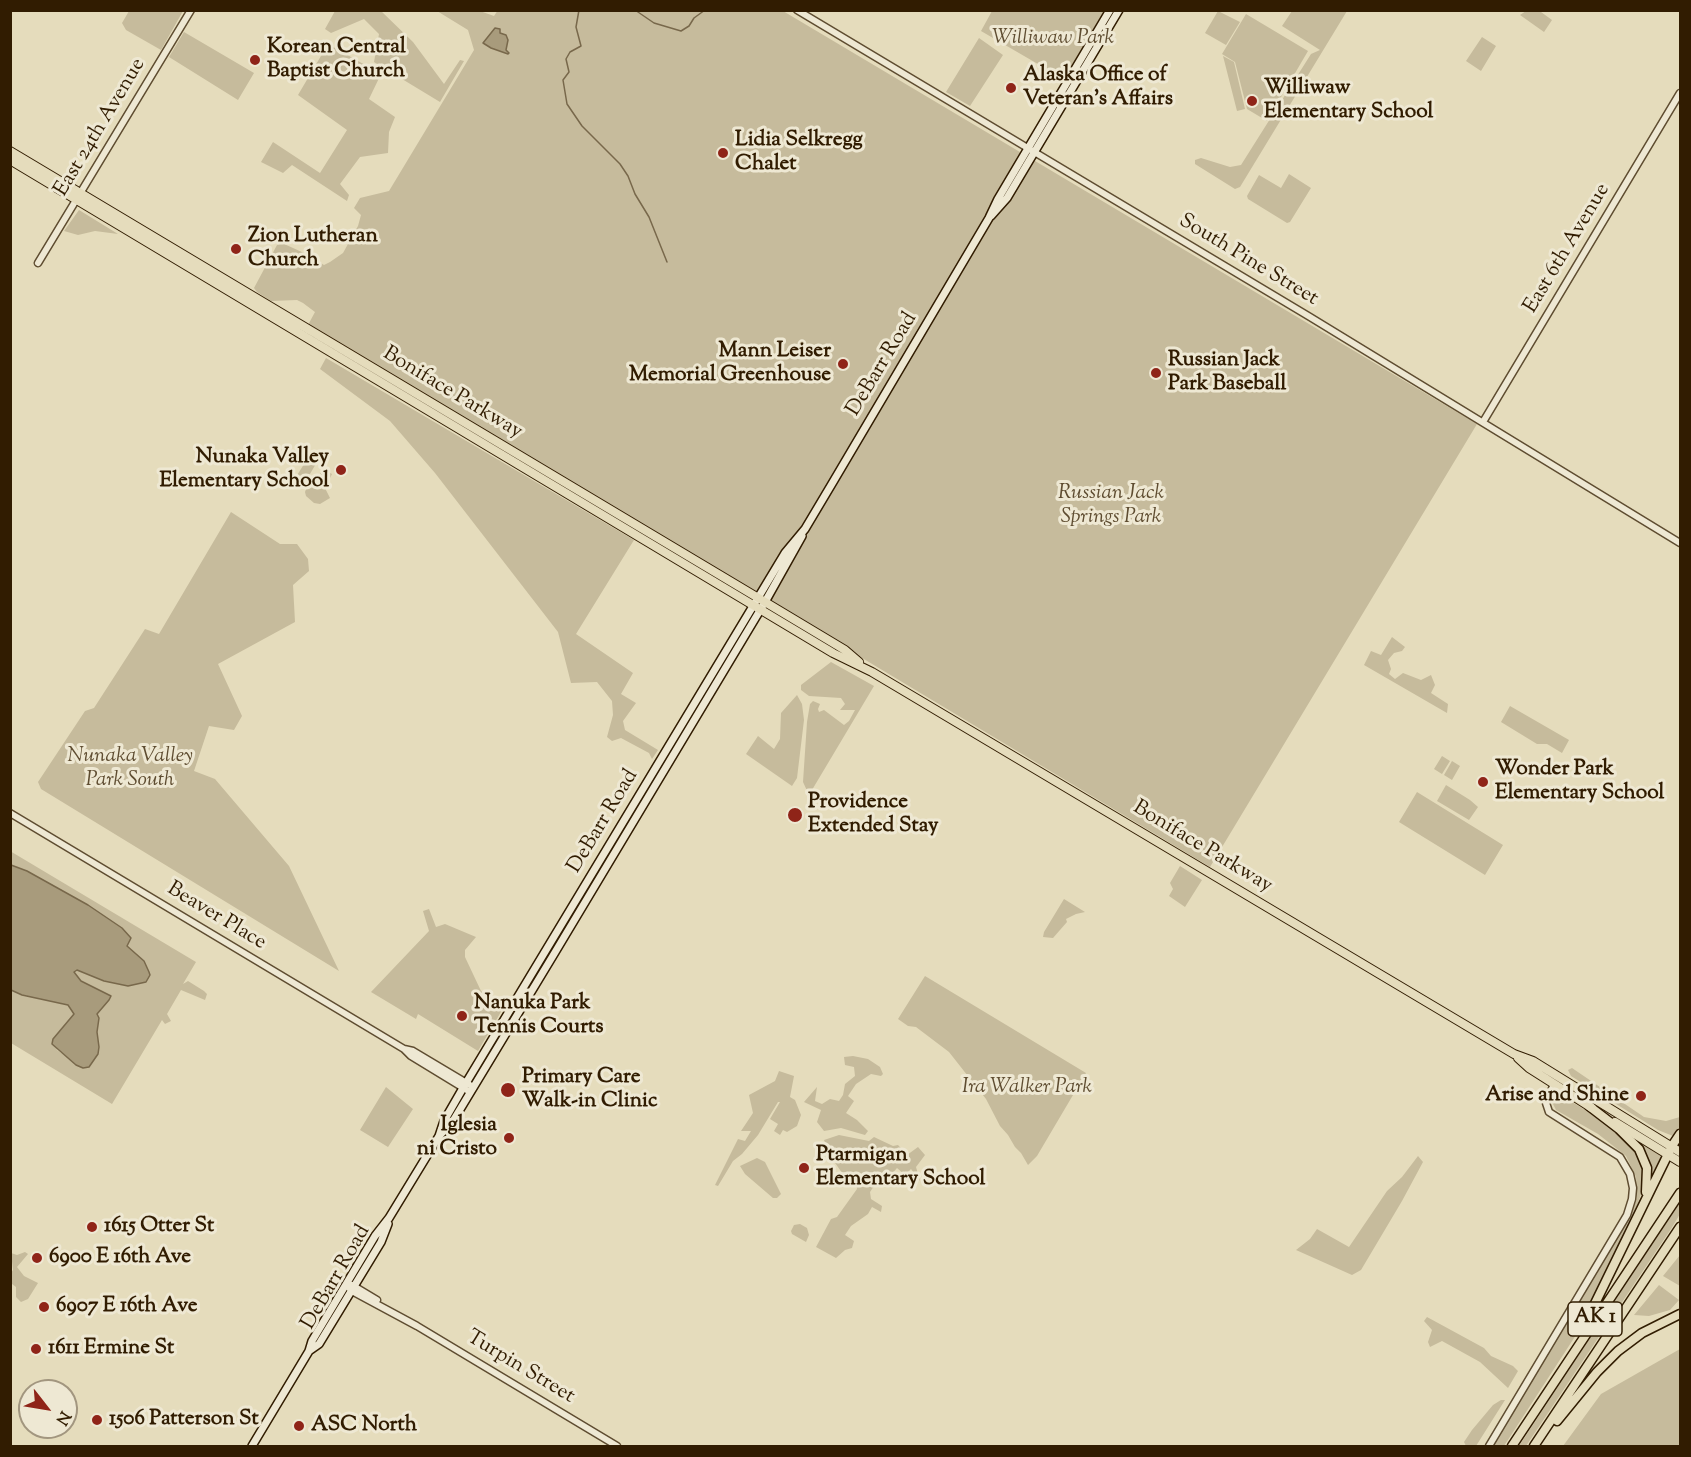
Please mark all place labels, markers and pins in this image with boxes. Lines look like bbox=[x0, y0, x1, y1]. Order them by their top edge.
place label: Korean Central Baptist Church bbox=[267, 35, 406, 85]
marker: Korean Central Baptist Church bbox=[248, 53, 262, 67]
place label: Alaska Office of Veteran's Affairs bbox=[1023, 63, 1173, 113]
place label: Williwaw Elementary School bbox=[1264, 76, 1433, 126]
marker: Alaska Office of Veteran's Affairs bbox=[1004, 81, 1018, 95]
marker: Williwaw Elementary School bbox=[1245, 94, 1259, 108]
place label: Lidia Selkregg Chalet bbox=[735, 128, 863, 178]
marker: Lidia Selkregg Chalet bbox=[716, 146, 730, 160]
place label: Zion Lutheran Church bbox=[248, 224, 378, 274]
marker: Zion Lutheran Church bbox=[229, 242, 243, 256]
place label: Mann Leiser Memorial Greenhouse bbox=[629, 339, 831, 389]
place label: Russian Jack Park Baseball bbox=[1168, 348, 1286, 398]
marker: Mann Leiser Memorial Greenhouse bbox=[836, 357, 850, 371]
marker: Russian Jack Park Baseball bbox=[1149, 366, 1163, 380]
place label: Nunaka Valley Elementary School bbox=[160, 445, 329, 495]
marker: Nunaka Valley Elementary School bbox=[334, 463, 348, 477]
place label: Wonder Park Elementary School bbox=[1495, 757, 1664, 807]
marker: Wonder Park Elementary School bbox=[1476, 775, 1490, 789]
place label: Providence Extended Stay bbox=[808, 790, 938, 840]
marker: Providence Extended Stay bbox=[786, 806, 804, 824]
place label: Nanuka Park Tennis Courts bbox=[474, 991, 603, 1041]
marker: Nanuka Park Tennis Courts bbox=[455, 1009, 469, 1023]
place label: Primary Care Walk-in Clinic bbox=[522, 1065, 657, 1115]
marker: Primary Care Walk-in Clinic bbox=[499, 1081, 517, 1099]
place label: Arise and Shine bbox=[1485, 1083, 1629, 1109]
marker: Arise and Shine bbox=[1634, 1089, 1648, 1103]
place label: Iglesia ni Cristo bbox=[417, 1113, 497, 1163]
marker: Iglesia ni Cristo bbox=[502, 1131, 516, 1145]
place label: Ptarmigan Elementary School bbox=[816, 1143, 985, 1193]
marker: Ptarmigan Elementary School bbox=[797, 1161, 811, 1175]
place label: 1615 Otter St bbox=[104, 1214, 214, 1240]
marker: 1615 Otter St bbox=[85, 1220, 99, 1234]
place label: 6900 E 16th Ave bbox=[49, 1245, 191, 1271]
marker: 6900 E 16th Ave bbox=[30, 1251, 44, 1265]
place label: 6907 E 16th Ave bbox=[56, 1294, 197, 1320]
marker: 6907 E 16th Ave bbox=[37, 1300, 51, 1314]
place label: 1611 Ermine St bbox=[48, 1336, 174, 1362]
marker: 1611 Ermine St bbox=[29, 1342, 43, 1356]
place label: 1506 Patterson St bbox=[109, 1407, 259, 1433]
marker: 1506 Patterson St bbox=[90, 1413, 104, 1427]
place label: ASC North bbox=[311, 1413, 417, 1439]
marker: ASC North bbox=[292, 1419, 306, 1433]

